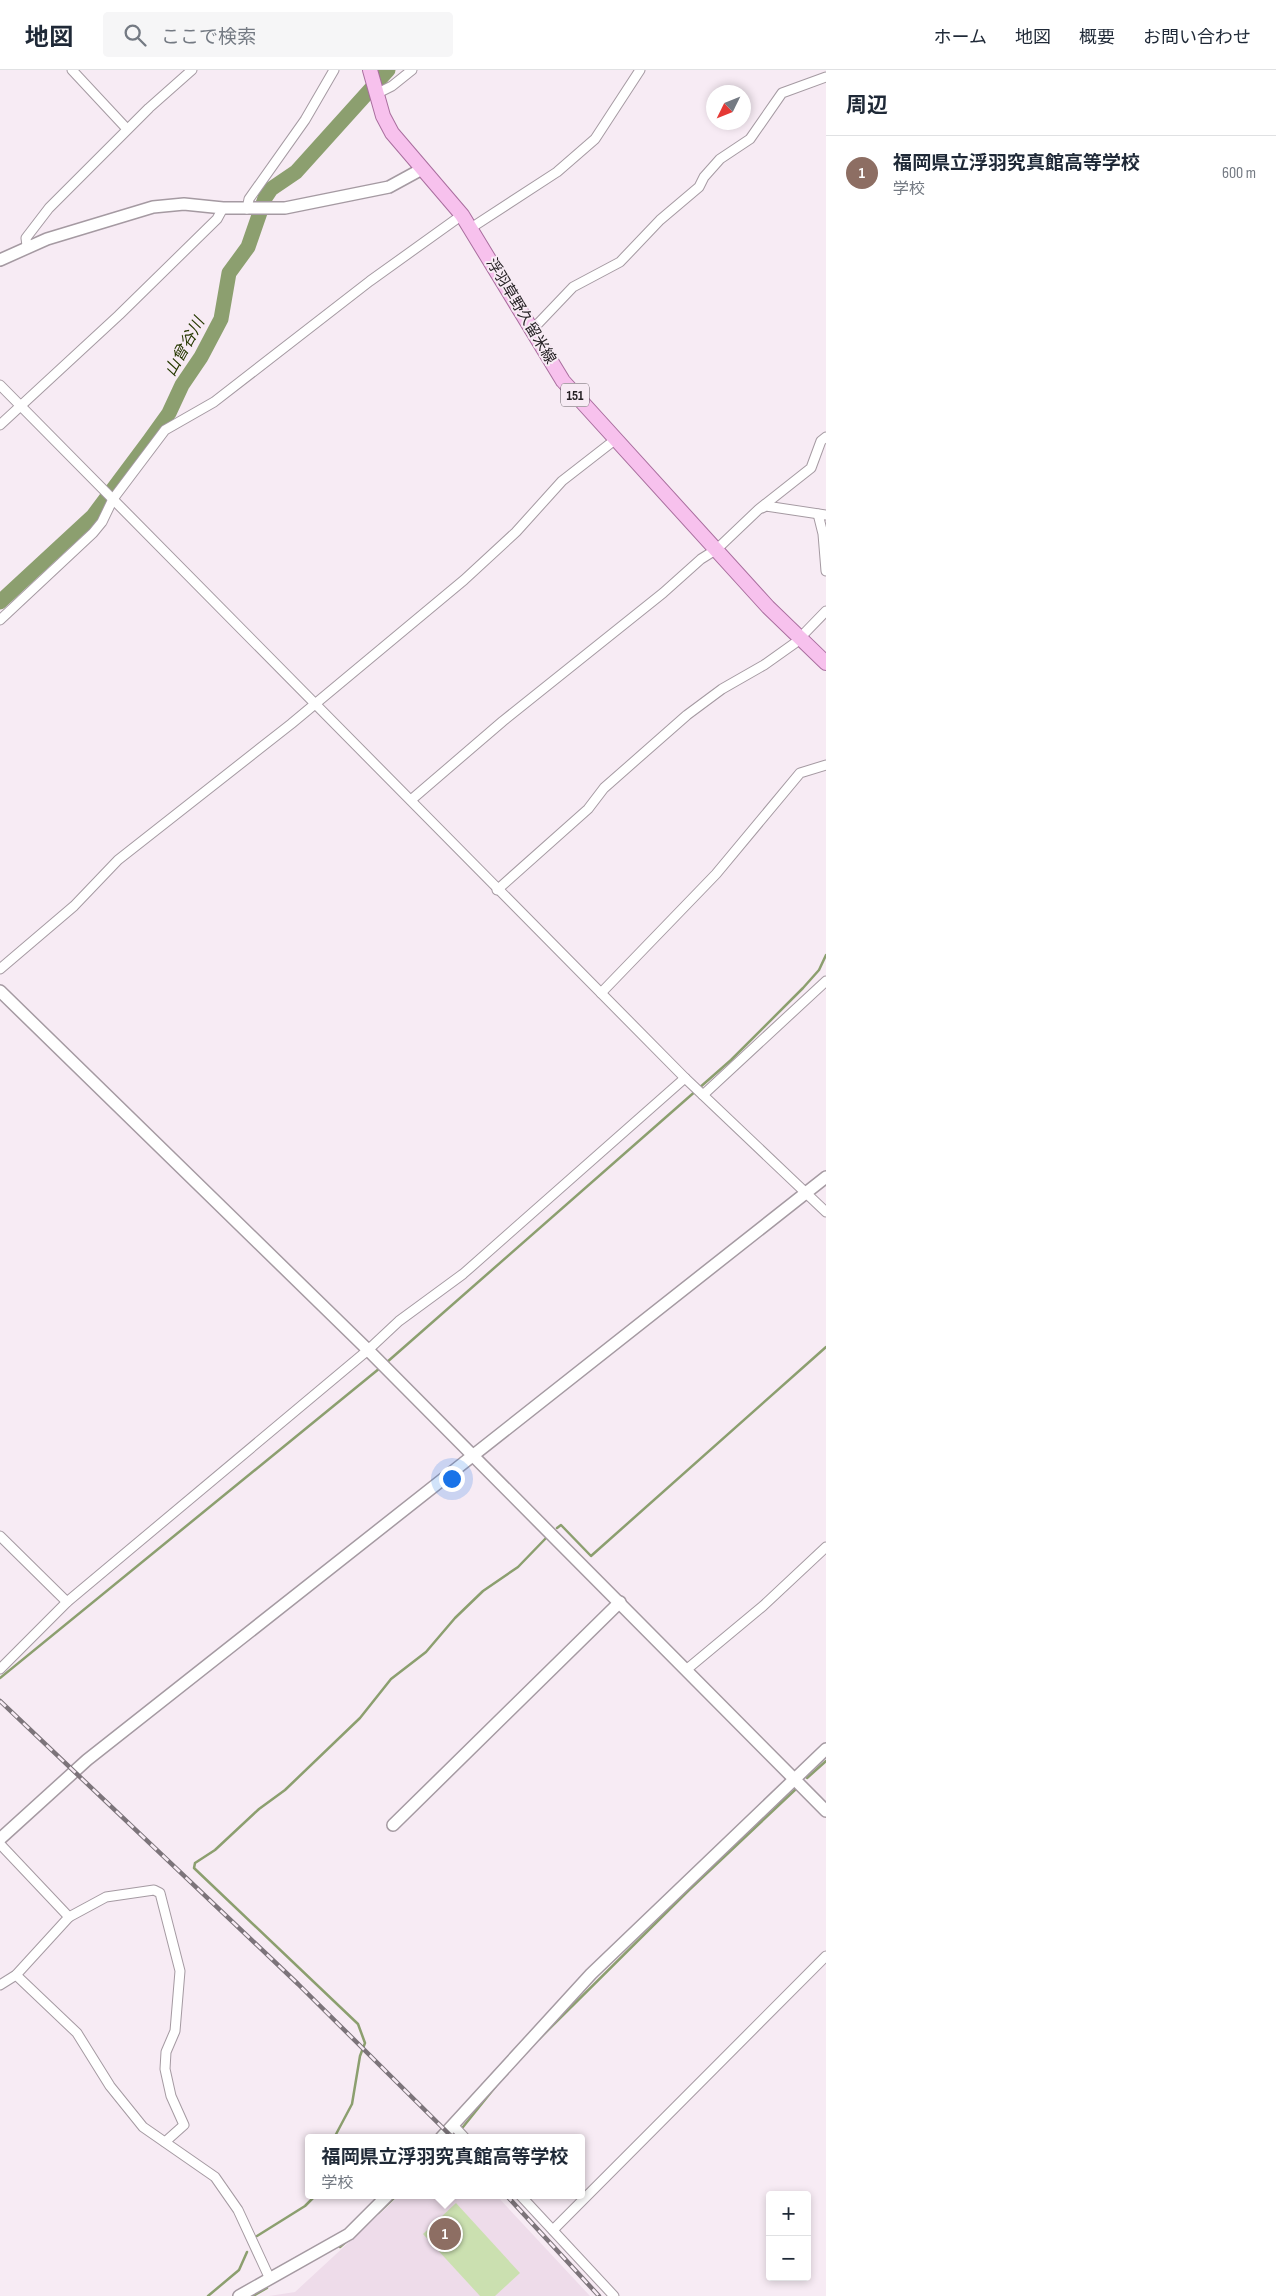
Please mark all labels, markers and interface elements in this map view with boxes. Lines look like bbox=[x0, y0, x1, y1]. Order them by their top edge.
search box bbox=[103, 12, 453, 57]
icon: search bbox=[121, 21, 149, 49]
text: 地図 bbox=[25, 23, 73, 52]
text: ここで検索 bbox=[161, 26, 256, 49]
text: ホーム bbox=[934, 27, 987, 48]
text: 地図 bbox=[1015, 27, 1051, 48]
text: 概要 bbox=[1079, 27, 1115, 48]
text: お問い合わせ bbox=[1143, 27, 1251, 48]
north arrow bbox=[706, 85, 751, 130]
text: 周辺 bbox=[846, 93, 888, 118]
text: 福岡県立浮羽究真館高等学校 bbox=[893, 152, 1140, 175]
text: 1 bbox=[859, 164, 865, 183]
text: 600 m bbox=[1222, 164, 1256, 183]
text: 学校 bbox=[893, 180, 925, 199]
street label: 浮羽草野久留米線 bbox=[482, 255, 560, 367]
water label: 山曾谷川 bbox=[161, 313, 210, 380]
road number: 151 bbox=[561, 384, 589, 406]
your location bbox=[439, 1466, 465, 1492]
popup bbox=[305, 2134, 585, 2199]
text: 福岡県立浮羽究真館高等学校 bbox=[321, 2146, 569, 2169]
text: 学校 bbox=[321, 2174, 354, 2193]
map controls bbox=[766, 2191, 811, 2281]
button: + bbox=[766, 2191, 811, 2236]
pin: 1 bbox=[429, 2215, 461, 2253]
button: − bbox=[766, 2236, 811, 2281]

